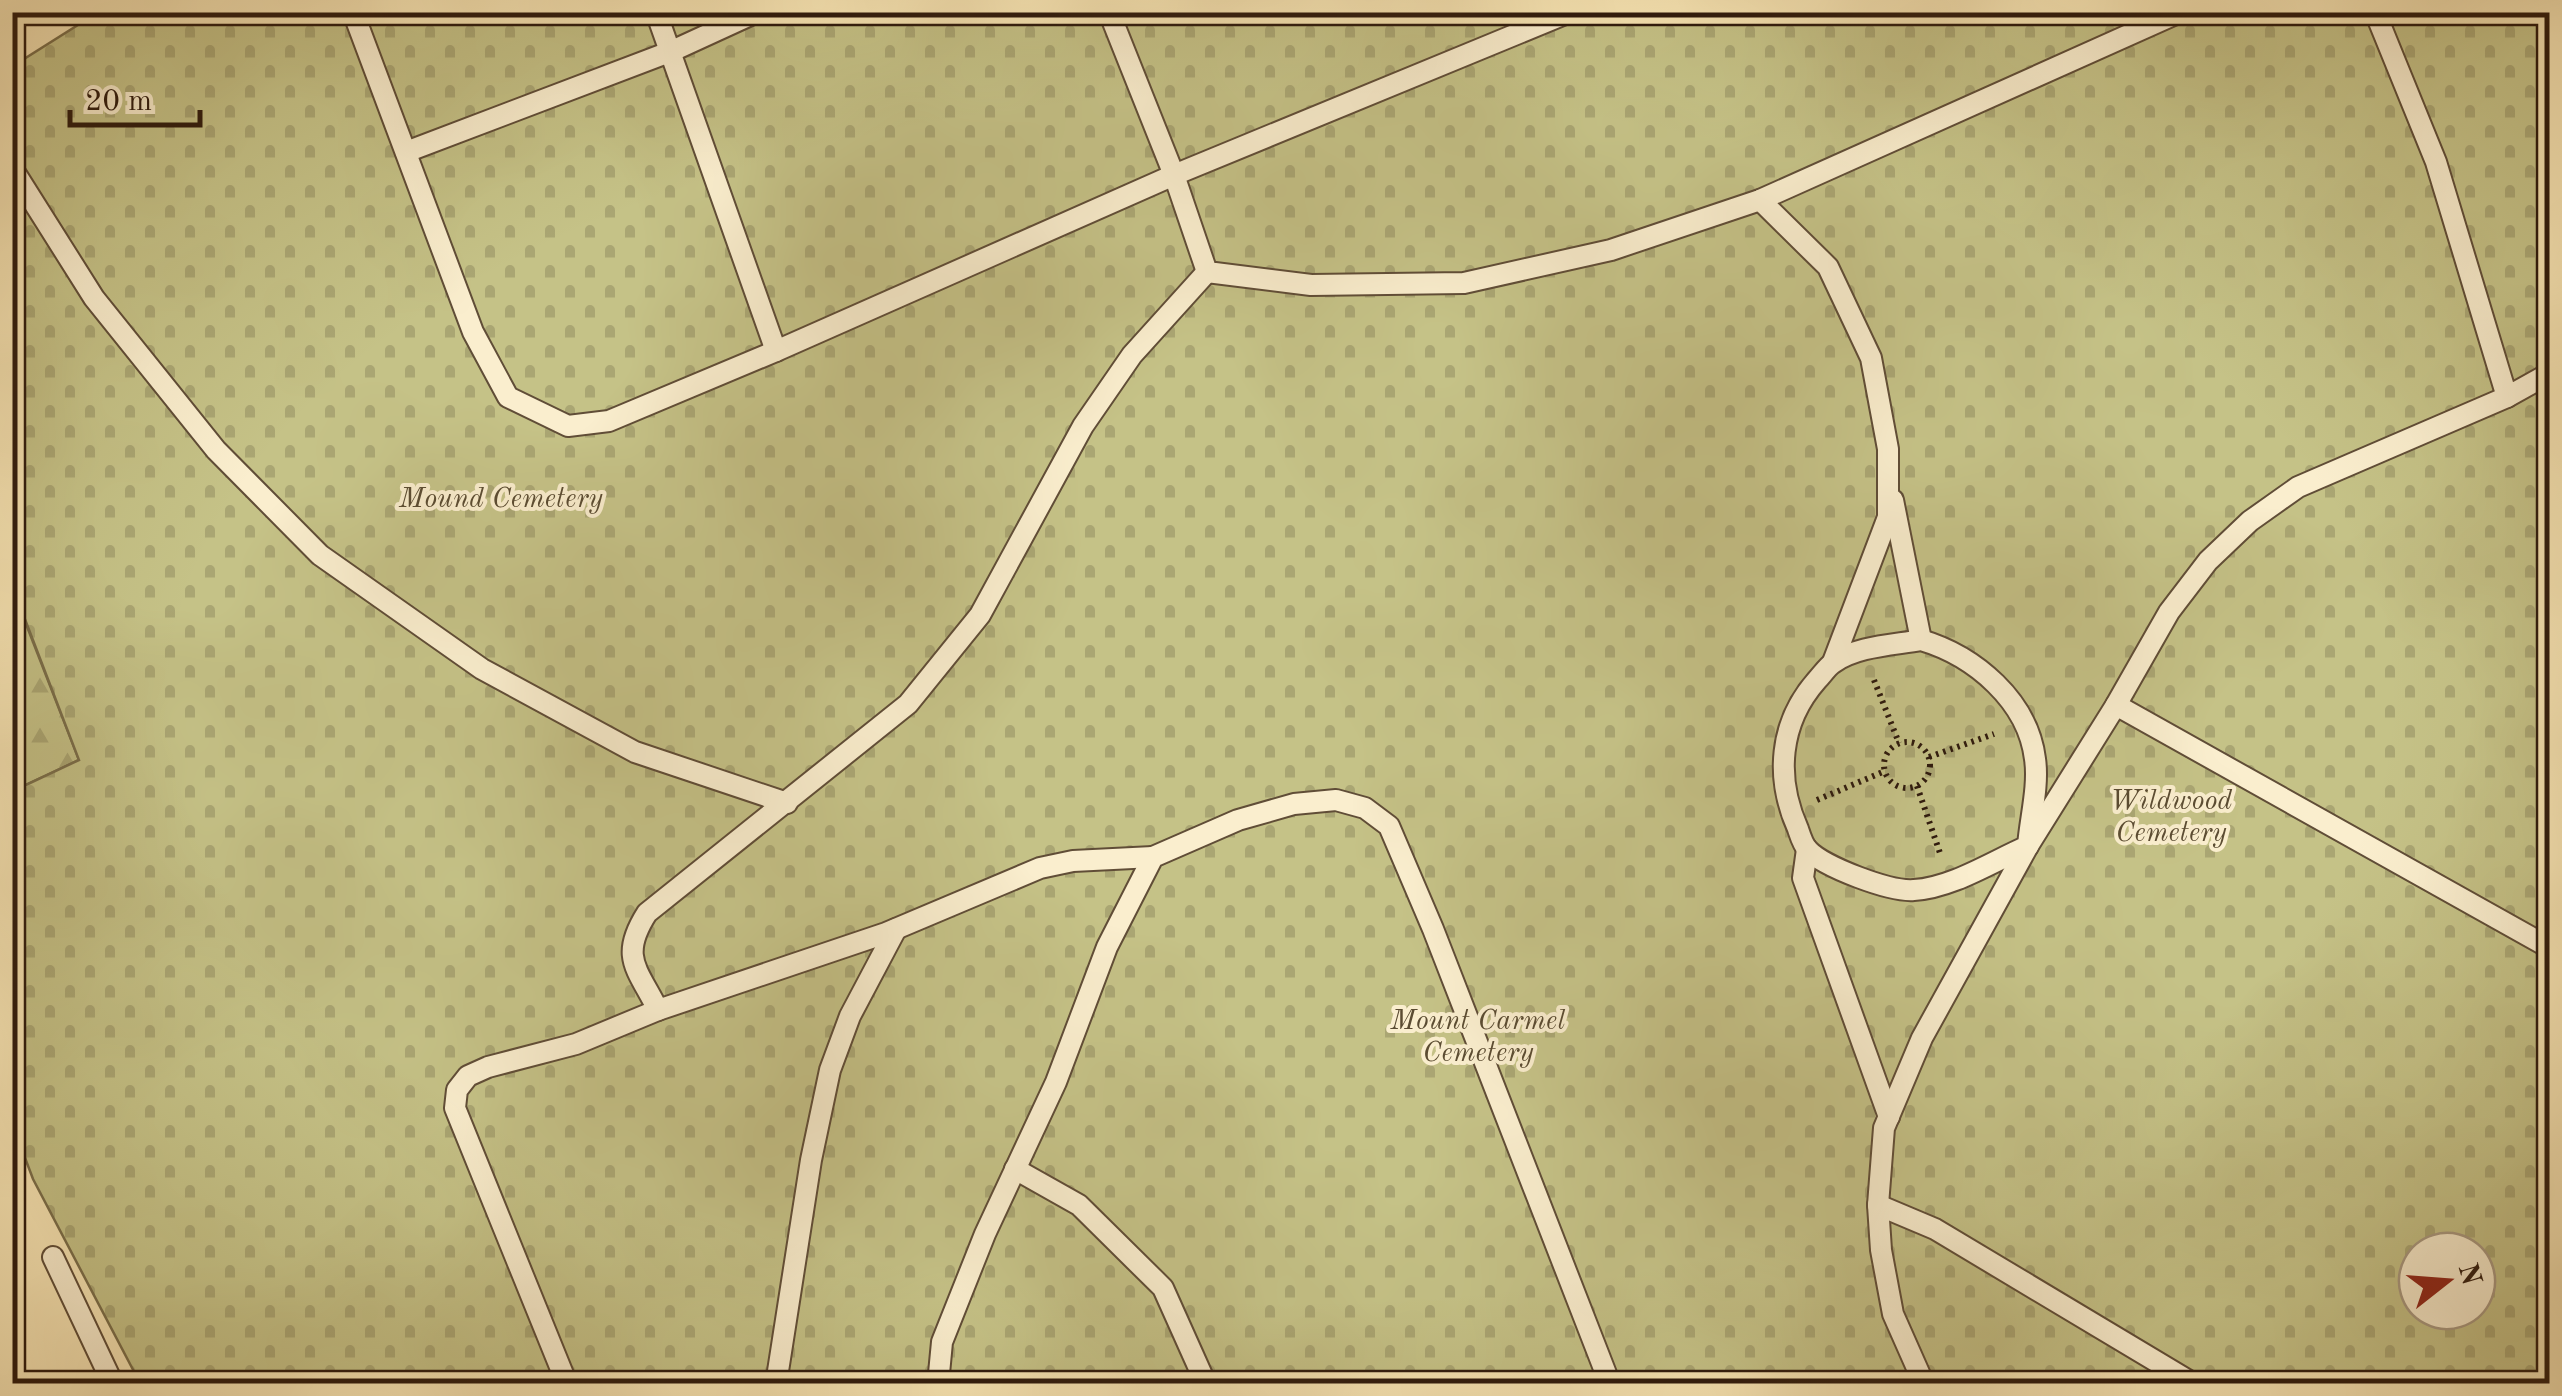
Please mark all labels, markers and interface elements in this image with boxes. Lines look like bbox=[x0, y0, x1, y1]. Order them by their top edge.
scale bar bbox=[70, 65, 200, 127]
text: 20 m bbox=[85, 87, 152, 117]
park label: Mound Cemetery bbox=[398, 486, 604, 514]
park label: Wildwood Cemetery bbox=[2110, 788, 2232, 848]
park label: Mount Carmel Cemetery bbox=[1390, 1008, 1565, 1068]
north arrow bbox=[2397, 1231, 2497, 1331]
text: N bbox=[2452, 1260, 2485, 1289]

